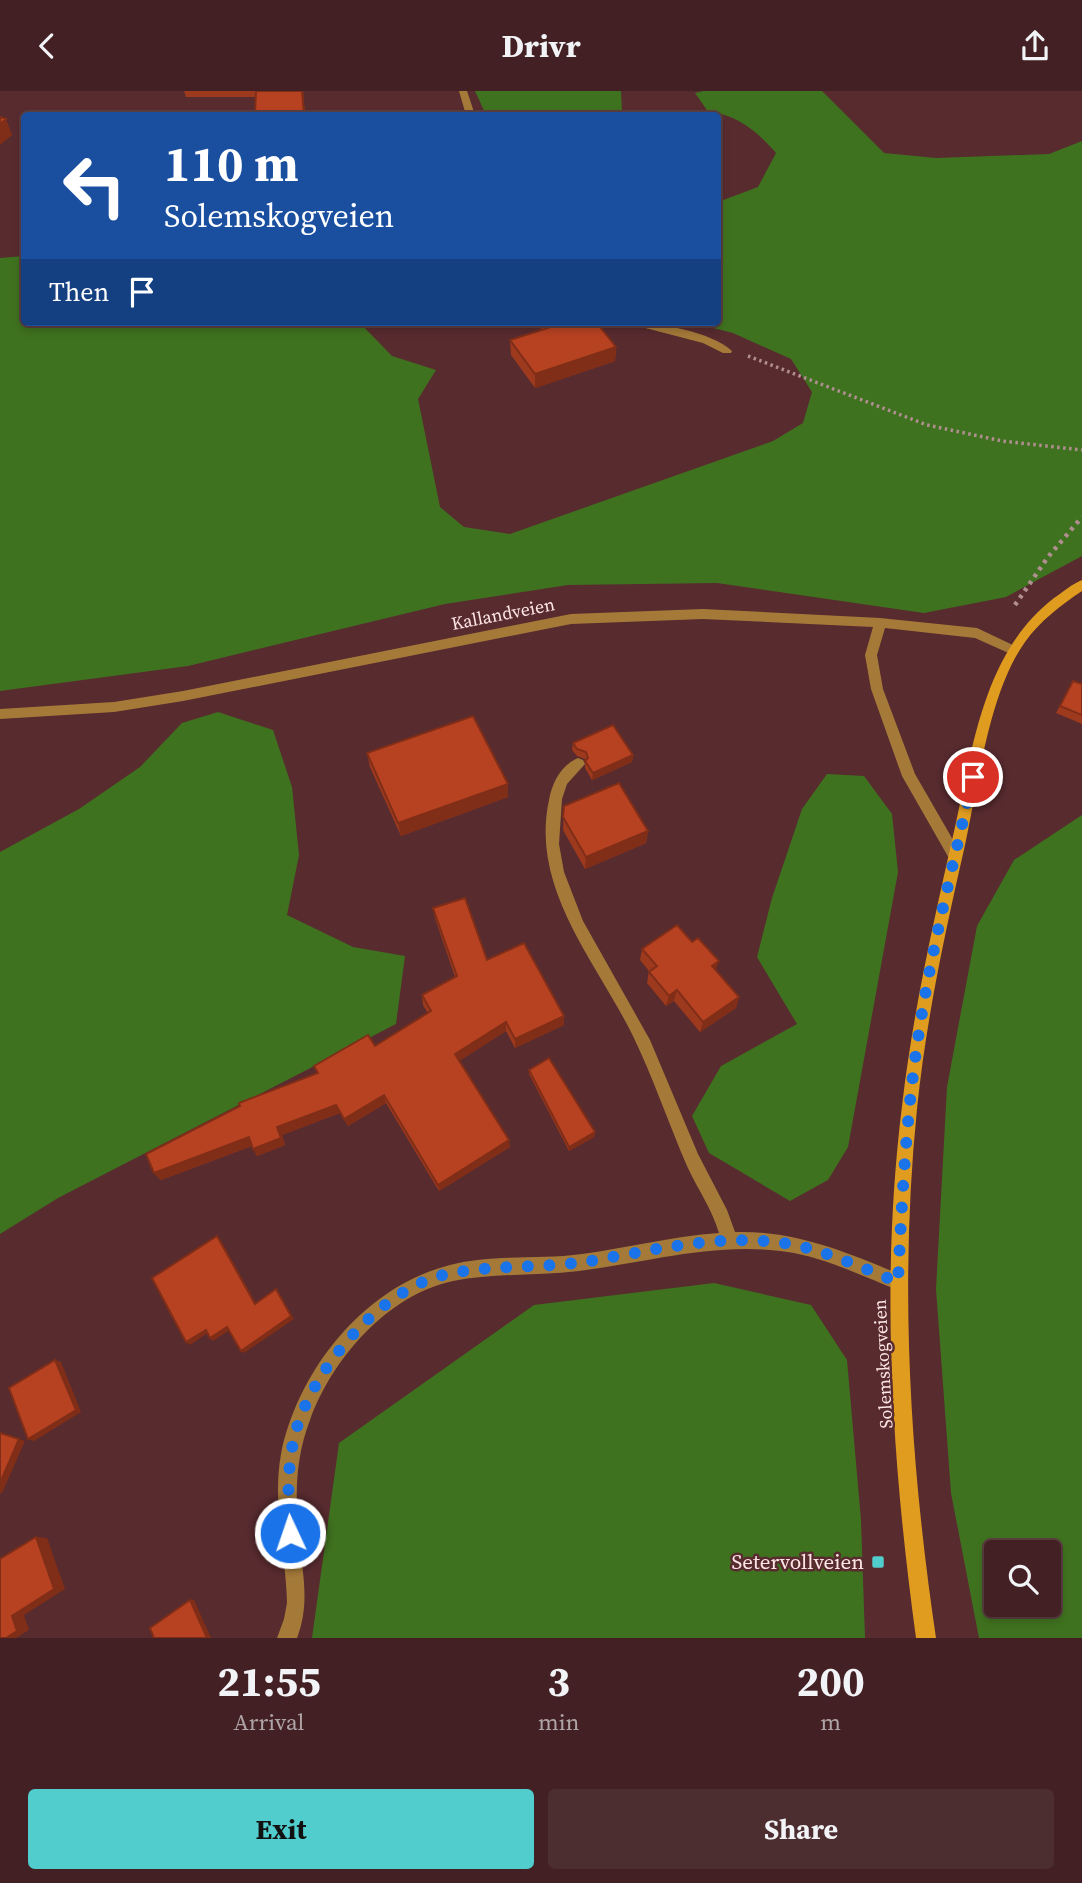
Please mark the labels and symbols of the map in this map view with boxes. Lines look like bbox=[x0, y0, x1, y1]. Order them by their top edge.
street label: Kallandveien bbox=[449, 591, 557, 636]
pin bbox=[943, 747, 1003, 807]
street label: Solemskogveien bbox=[867, 1299, 898, 1429]
position arrow bbox=[253, 1496, 327, 1570]
place label: Setervollveien bbox=[732, 1547, 864, 1576]
marker: Setervollveien bbox=[870, 1554, 886, 1570]

